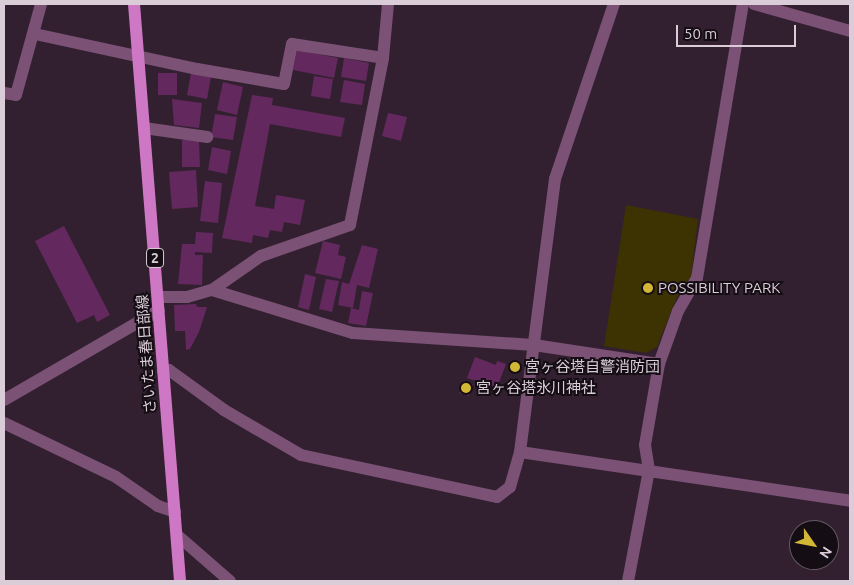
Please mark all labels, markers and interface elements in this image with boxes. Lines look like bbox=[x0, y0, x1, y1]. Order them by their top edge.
scale bar bbox=[679, 15, 799, 47]
text: 50 m bbox=[684, 25, 717, 42]
road number: 2 bbox=[145, 247, 165, 270]
place label: POSSIBILITY PARK bbox=[658, 279, 781, 297]
marker: POSSIBILITY PARK bbox=[642, 282, 654, 294]
street label: さいたま春日部線 bbox=[133, 294, 159, 414]
place label: 宮ヶ谷塔自警消防団 bbox=[525, 358, 660, 376]
marker: 宮ヶ谷塔自警消防団 bbox=[509, 361, 521, 373]
place label: 宮ヶ谷塔氷川神社 bbox=[476, 379, 596, 397]
marker: 宮ヶ谷塔氷川神社 bbox=[460, 382, 472, 394]
north arrow bbox=[789, 520, 839, 570]
text: N bbox=[816, 544, 835, 561]

